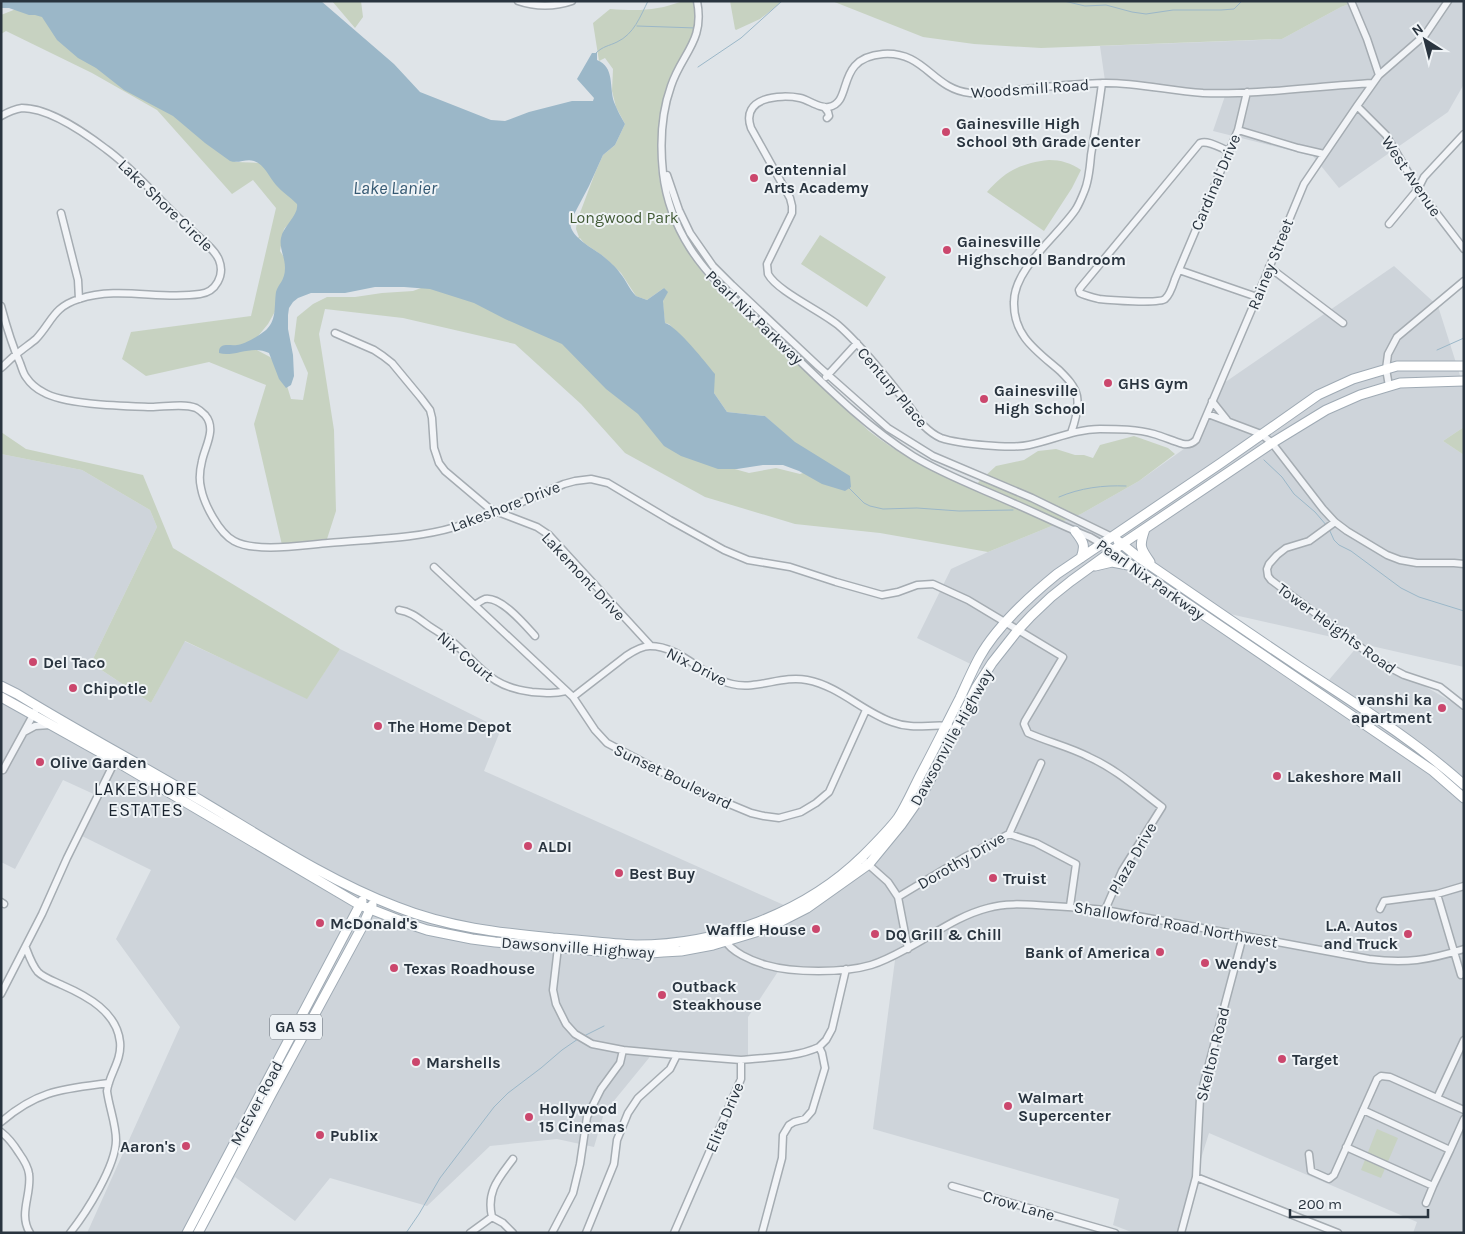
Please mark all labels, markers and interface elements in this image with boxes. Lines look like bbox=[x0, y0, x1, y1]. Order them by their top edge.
north arrow bbox=[1400, 15, 1450, 65]
text: N bbox=[1409, 20, 1427, 40]
street label: Woodsmill Road bbox=[970, 75, 1090, 102]
place label: Gainesville High School 9th Grade Center bbox=[956, 114, 1141, 151]
marker: Gainesville High School 9th Grade Center bbox=[940, 126, 952, 138]
street label: Cardinal Drive bbox=[1187, 131, 1244, 233]
street label: West Avenue bbox=[1378, 132, 1445, 220]
street label: Lake Shore Circle bbox=[114, 155, 217, 255]
place label: Centennial Arts Academy bbox=[764, 160, 868, 197]
marker: Centennial Arts Academy bbox=[748, 172, 760, 184]
water label: Lake Lanier bbox=[353, 177, 438, 199]
park label: Longwood Park bbox=[569, 208, 679, 227]
street label: Rainey Street bbox=[1244, 216, 1297, 312]
place label: Gainesville Highschool Bandroom bbox=[957, 232, 1126, 269]
marker: Gainesville Highschool Bandroom bbox=[941, 244, 953, 256]
street label: Pearl Nix Parkway bbox=[702, 266, 808, 369]
street label: Century Place bbox=[854, 343, 932, 431]
place label: GHS Gym bbox=[1118, 374, 1188, 393]
marker: GHS Gym bbox=[1102, 377, 1114, 389]
place label: Gainesville High School bbox=[994, 381, 1086, 418]
marker: Gainesville High School bbox=[978, 393, 990, 405]
street label: Lakeshore Drive bbox=[448, 477, 562, 536]
street label: Lakemont Drive bbox=[538, 528, 629, 625]
street label: Pearl Nix Parkway bbox=[1093, 535, 1209, 624]
street label: Tower Heights Road bbox=[1274, 579, 1400, 678]
street label: Nix Court bbox=[434, 627, 498, 685]
street label: Nix Drive bbox=[663, 643, 730, 690]
place label: Del Taco bbox=[43, 653, 105, 672]
marker: Del Taco bbox=[27, 656, 39, 668]
street label: Dawsonville Highway bbox=[906, 665, 997, 809]
place label: Chipotle bbox=[83, 679, 147, 698]
marker: Chipotle bbox=[67, 682, 79, 694]
place label: vanshi ka apartment bbox=[1351, 690, 1432, 727]
marker: vanshi ka apartment bbox=[1436, 702, 1448, 714]
place label: The Home Depot bbox=[388, 717, 512, 736]
marker: The Home Depot bbox=[372, 720, 384, 732]
street label: Sunset Boulevard bbox=[611, 740, 735, 813]
place label: Olive Garden bbox=[50, 753, 147, 772]
marker: Olive Garden bbox=[34, 756, 46, 768]
place label: Lakeshore Mall bbox=[1287, 767, 1402, 786]
marker: Lakeshore Mall bbox=[1271, 770, 1283, 782]
district label: LAKESHORE ESTATES bbox=[94, 778, 198, 821]
street label: Plaza Drive bbox=[1104, 819, 1161, 898]
street label: Dorothy Drive bbox=[914, 828, 1008, 893]
place label: ALDI bbox=[538, 837, 572, 856]
marker: ALDI bbox=[522, 840, 534, 852]
place label: Best Buy bbox=[629, 864, 695, 883]
marker: Best Buy bbox=[613, 867, 625, 879]
place label: Truist bbox=[1003, 869, 1046, 888]
marker: Truist bbox=[987, 872, 999, 884]
street label: Shallowford Road Northwest bbox=[1072, 897, 1279, 952]
place label: McDonald's bbox=[330, 914, 418, 933]
place label: L.A. Autos and Truck bbox=[1323, 916, 1399, 953]
marker: McDonald's bbox=[314, 917, 326, 929]
place label: Waffle House bbox=[706, 920, 806, 939]
marker: Waffle House bbox=[810, 923, 822, 935]
place label: DQ Grill & Chill bbox=[885, 925, 1002, 944]
marker: DQ Grill & Chill bbox=[869, 928, 881, 940]
marker: L.A. Autos and Truck bbox=[1402, 928, 1414, 940]
street label: Dawsonville Highway bbox=[501, 933, 656, 962]
place label: Bank of America bbox=[1025, 943, 1150, 962]
marker: Bank of America bbox=[1154, 946, 1166, 958]
place label: Wendy's bbox=[1215, 954, 1277, 973]
marker: Wendy's bbox=[1199, 957, 1211, 969]
place label: Texas Roadhouse bbox=[404, 959, 535, 978]
marker: Texas Roadhouse bbox=[388, 962, 400, 974]
place label: Outback Steakhouse bbox=[672, 977, 762, 1014]
marker: Outback Steakhouse bbox=[656, 989, 668, 1001]
street label: Skelton Road bbox=[1192, 1005, 1233, 1103]
road number: GA 53 bbox=[270, 1014, 322, 1040]
place label: Target bbox=[1292, 1050, 1339, 1069]
place label: Marshells bbox=[426, 1053, 501, 1072]
marker: Target bbox=[1276, 1053, 1288, 1065]
marker: Marshells bbox=[410, 1056, 422, 1068]
street label: McEver Road bbox=[226, 1058, 287, 1149]
street label: Elita Drive bbox=[701, 1079, 748, 1155]
place label: Walmart Supercenter bbox=[1018, 1088, 1111, 1125]
place label: Hollywood 15 Cinemas bbox=[539, 1099, 625, 1136]
marker: Walmart Supercenter bbox=[1002, 1100, 1014, 1112]
marker: Hollywood 15 Cinemas bbox=[523, 1111, 535, 1123]
place label: Publix bbox=[330, 1126, 378, 1145]
marker: Publix bbox=[314, 1129, 326, 1141]
place label: Aaron's bbox=[120, 1137, 176, 1156]
marker: Aaron's bbox=[180, 1140, 192, 1152]
street label: Crow Lane bbox=[981, 1186, 1057, 1225]
scale bar bbox=[1290, 1186, 1428, 1218]
text: 200 m bbox=[1298, 1195, 1342, 1213]

